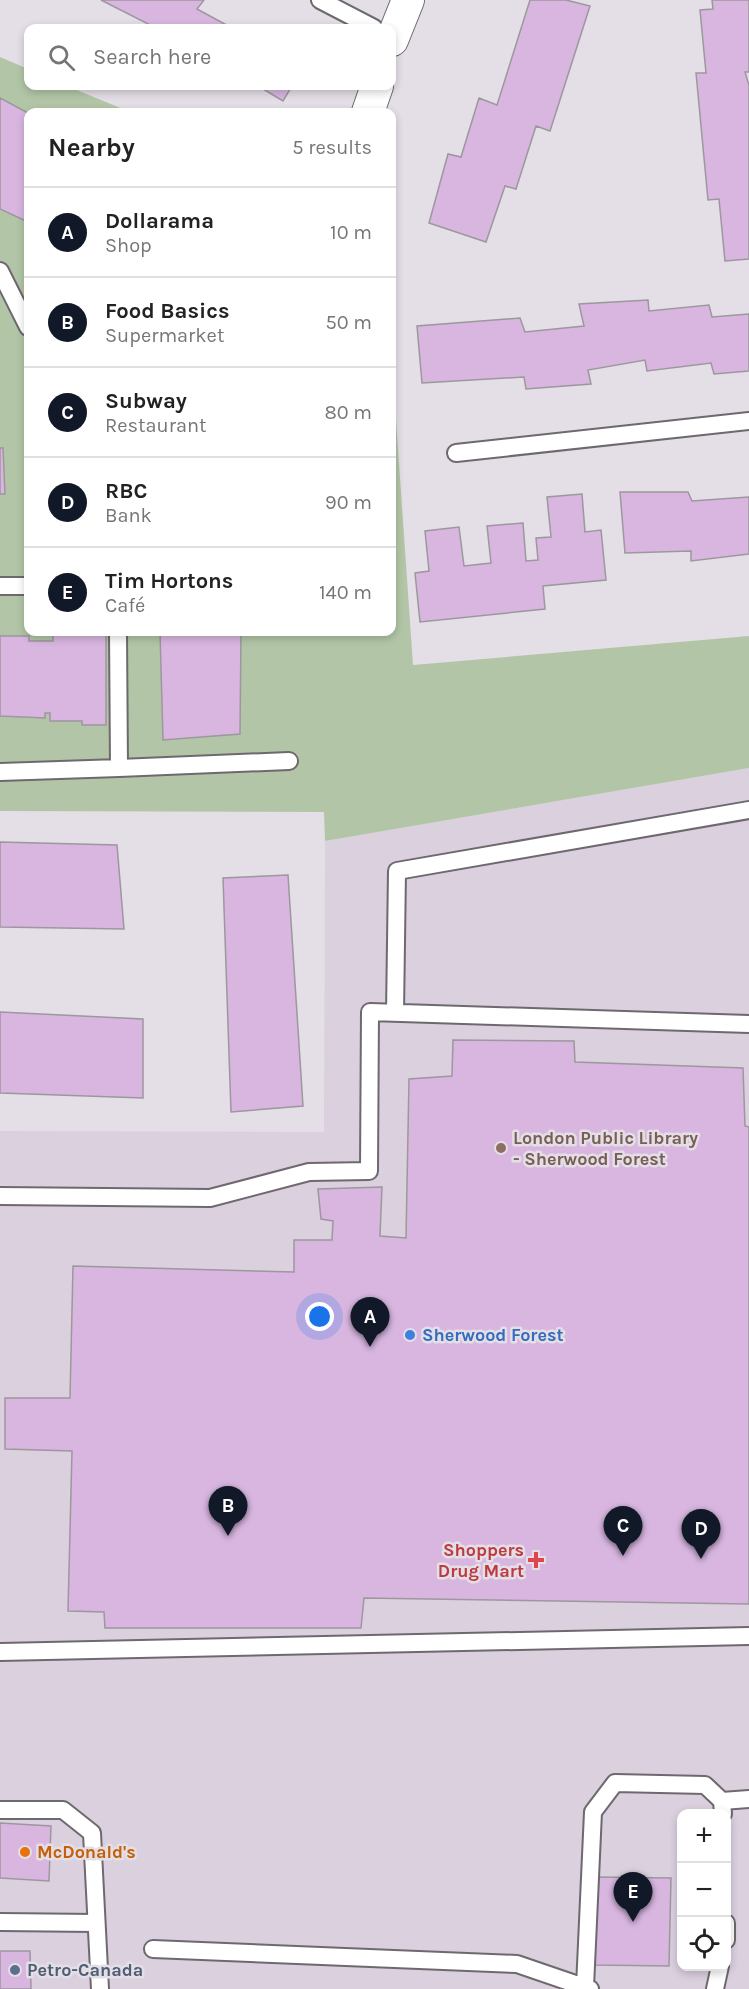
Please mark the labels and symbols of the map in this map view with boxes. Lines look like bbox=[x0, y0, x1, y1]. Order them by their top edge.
place label: London Public Library - Sherwood Forest bbox=[513, 1127, 698, 1170]
marker: London Public Library - Sherwood Forest bbox=[494, 1141, 508, 1155]
pin: A bbox=[350, 1298, 389, 1347]
your location bbox=[305, 1302, 334, 1331]
place label: Sherwood Forest bbox=[422, 1324, 564, 1346]
marker: Sherwood Forest bbox=[403, 1328, 417, 1342]
pin: B bbox=[208, 1486, 248, 1536]
pin: C bbox=[604, 1506, 642, 1556]
pin: D bbox=[682, 1510, 720, 1559]
place label: Shoppers Drug Mart bbox=[438, 1539, 524, 1582]
marker: Shoppers Drug Mart bbox=[529, 1553, 543, 1567]
place label: McDonald's bbox=[37, 1841, 136, 1863]
marker: McDonald's bbox=[18, 1845, 32, 1859]
pin: E bbox=[614, 1872, 652, 1922]
place label: Petro-Canada bbox=[27, 1959, 143, 1981]
marker: Petro-Canada bbox=[8, 1963, 22, 1977]

